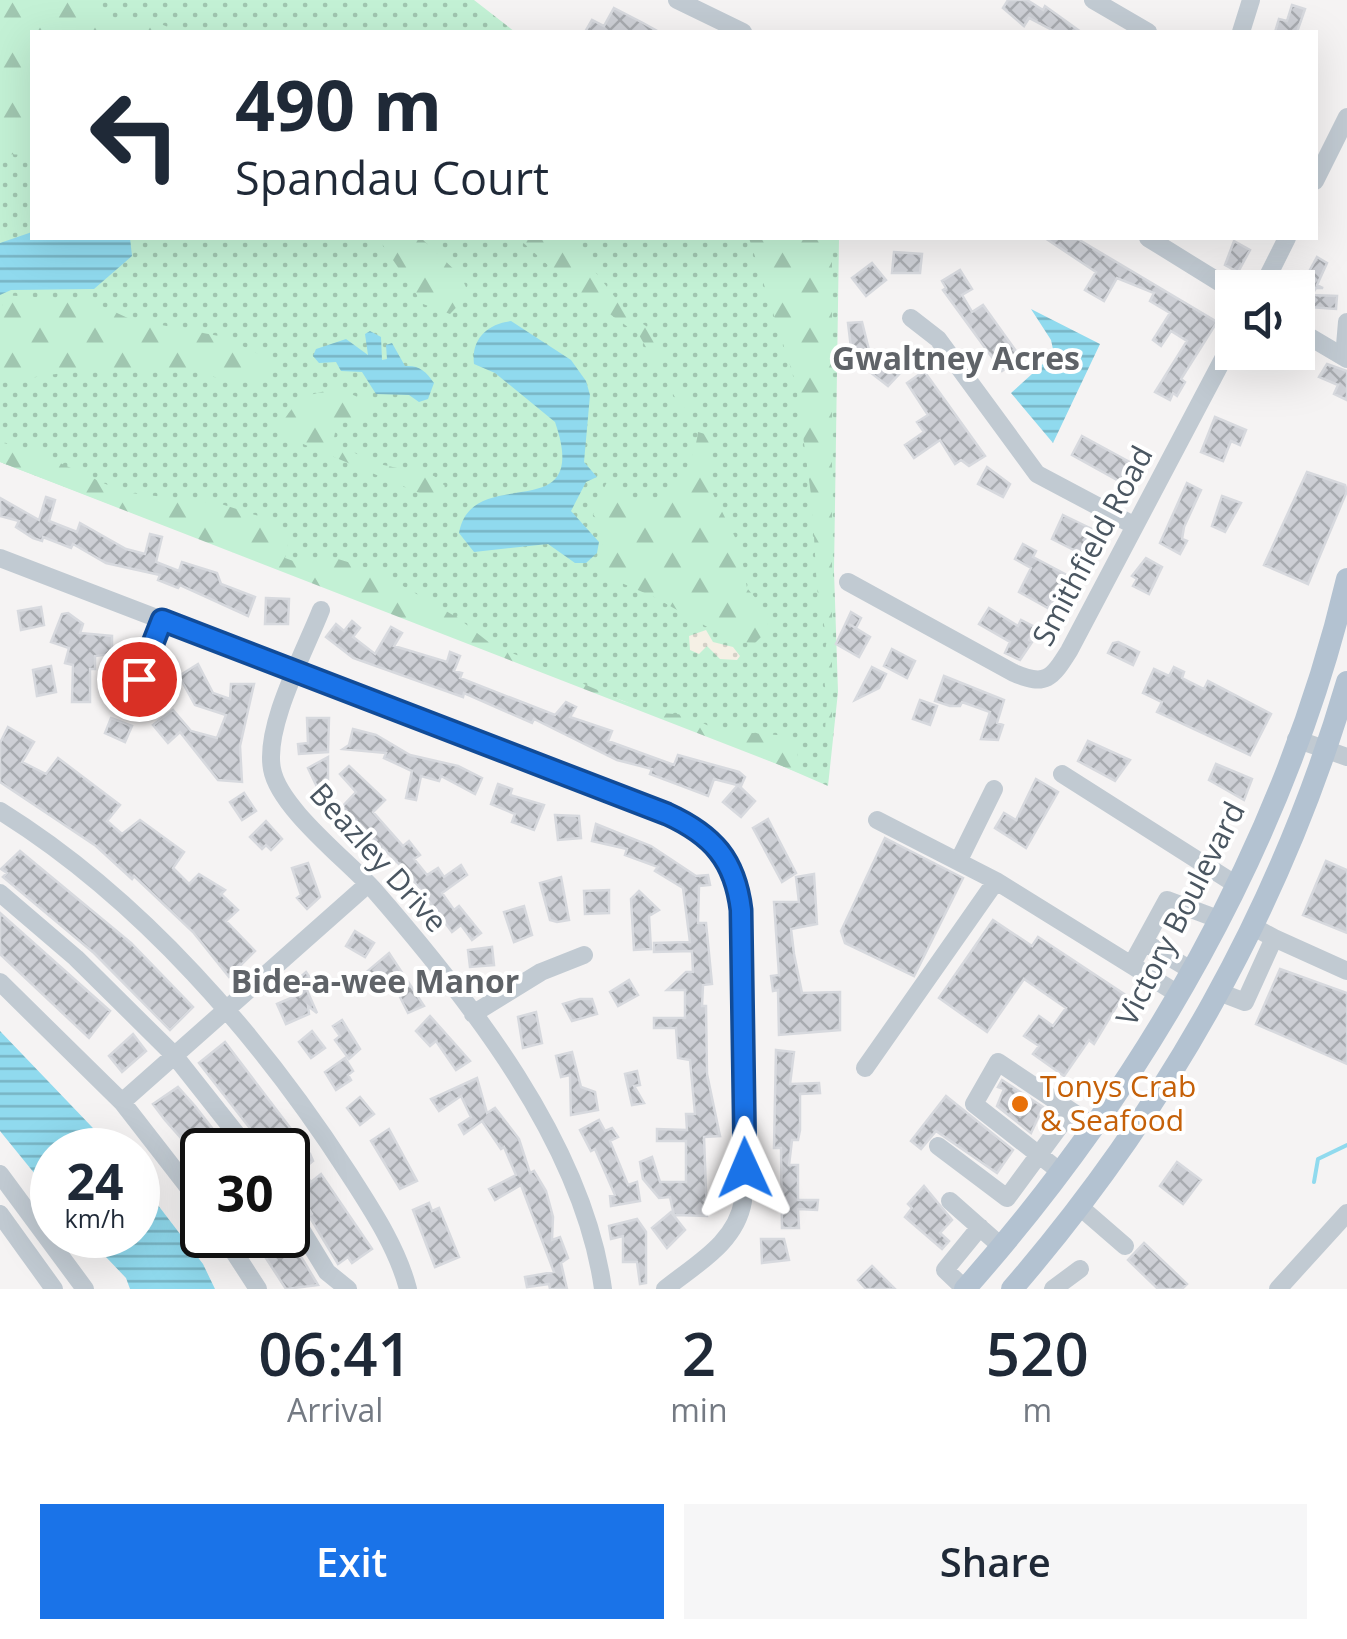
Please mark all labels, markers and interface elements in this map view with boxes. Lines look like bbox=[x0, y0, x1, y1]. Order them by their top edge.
text: 490 m bbox=[235, 56, 442, 152]
icon: left bbox=[70, 70, 200, 200]
text: Spandau Court bbox=[235, 147, 549, 208]
map controls bbox=[1215, 270, 1315, 370]
button: sound bbox=[1215, 270, 1315, 370]
district label: Gwaltney Acres bbox=[832, 336, 1080, 379]
street label: Smithfield Road bbox=[1022, 438, 1162, 652]
pin bbox=[97, 637, 182, 722]
icon: arrive bbox=[112, 652, 167, 707]
street label: Beazley Drive bbox=[301, 774, 457, 940]
street label: Victory Boulevard bbox=[1106, 794, 1254, 1032]
district label: Bide-a-wee Manor bbox=[231, 959, 519, 1002]
place label: Tonys Crab & Seafood bbox=[1040, 1065, 1196, 1140]
marker: Tonys Crab & Seafood bbox=[1009, 1093, 1031, 1115]
position arrow bbox=[693, 1116, 797, 1220]
speed limit sign: 30 bbox=[180, 1128, 310, 1258]
text: 24 bbox=[66, 1147, 124, 1215]
text: km/h bbox=[65, 1201, 125, 1235]
text: 06:41 bbox=[258, 1312, 412, 1394]
text: 2 bbox=[682, 1312, 716, 1394]
text: 520 bbox=[986, 1312, 1089, 1394]
text: Arrival bbox=[287, 1388, 383, 1431]
text: min bbox=[670, 1388, 728, 1431]
text: m bbox=[1022, 1388, 1052, 1431]
button: Exit bbox=[40, 1504, 664, 1619]
button: Share bbox=[684, 1504, 1307, 1619]

